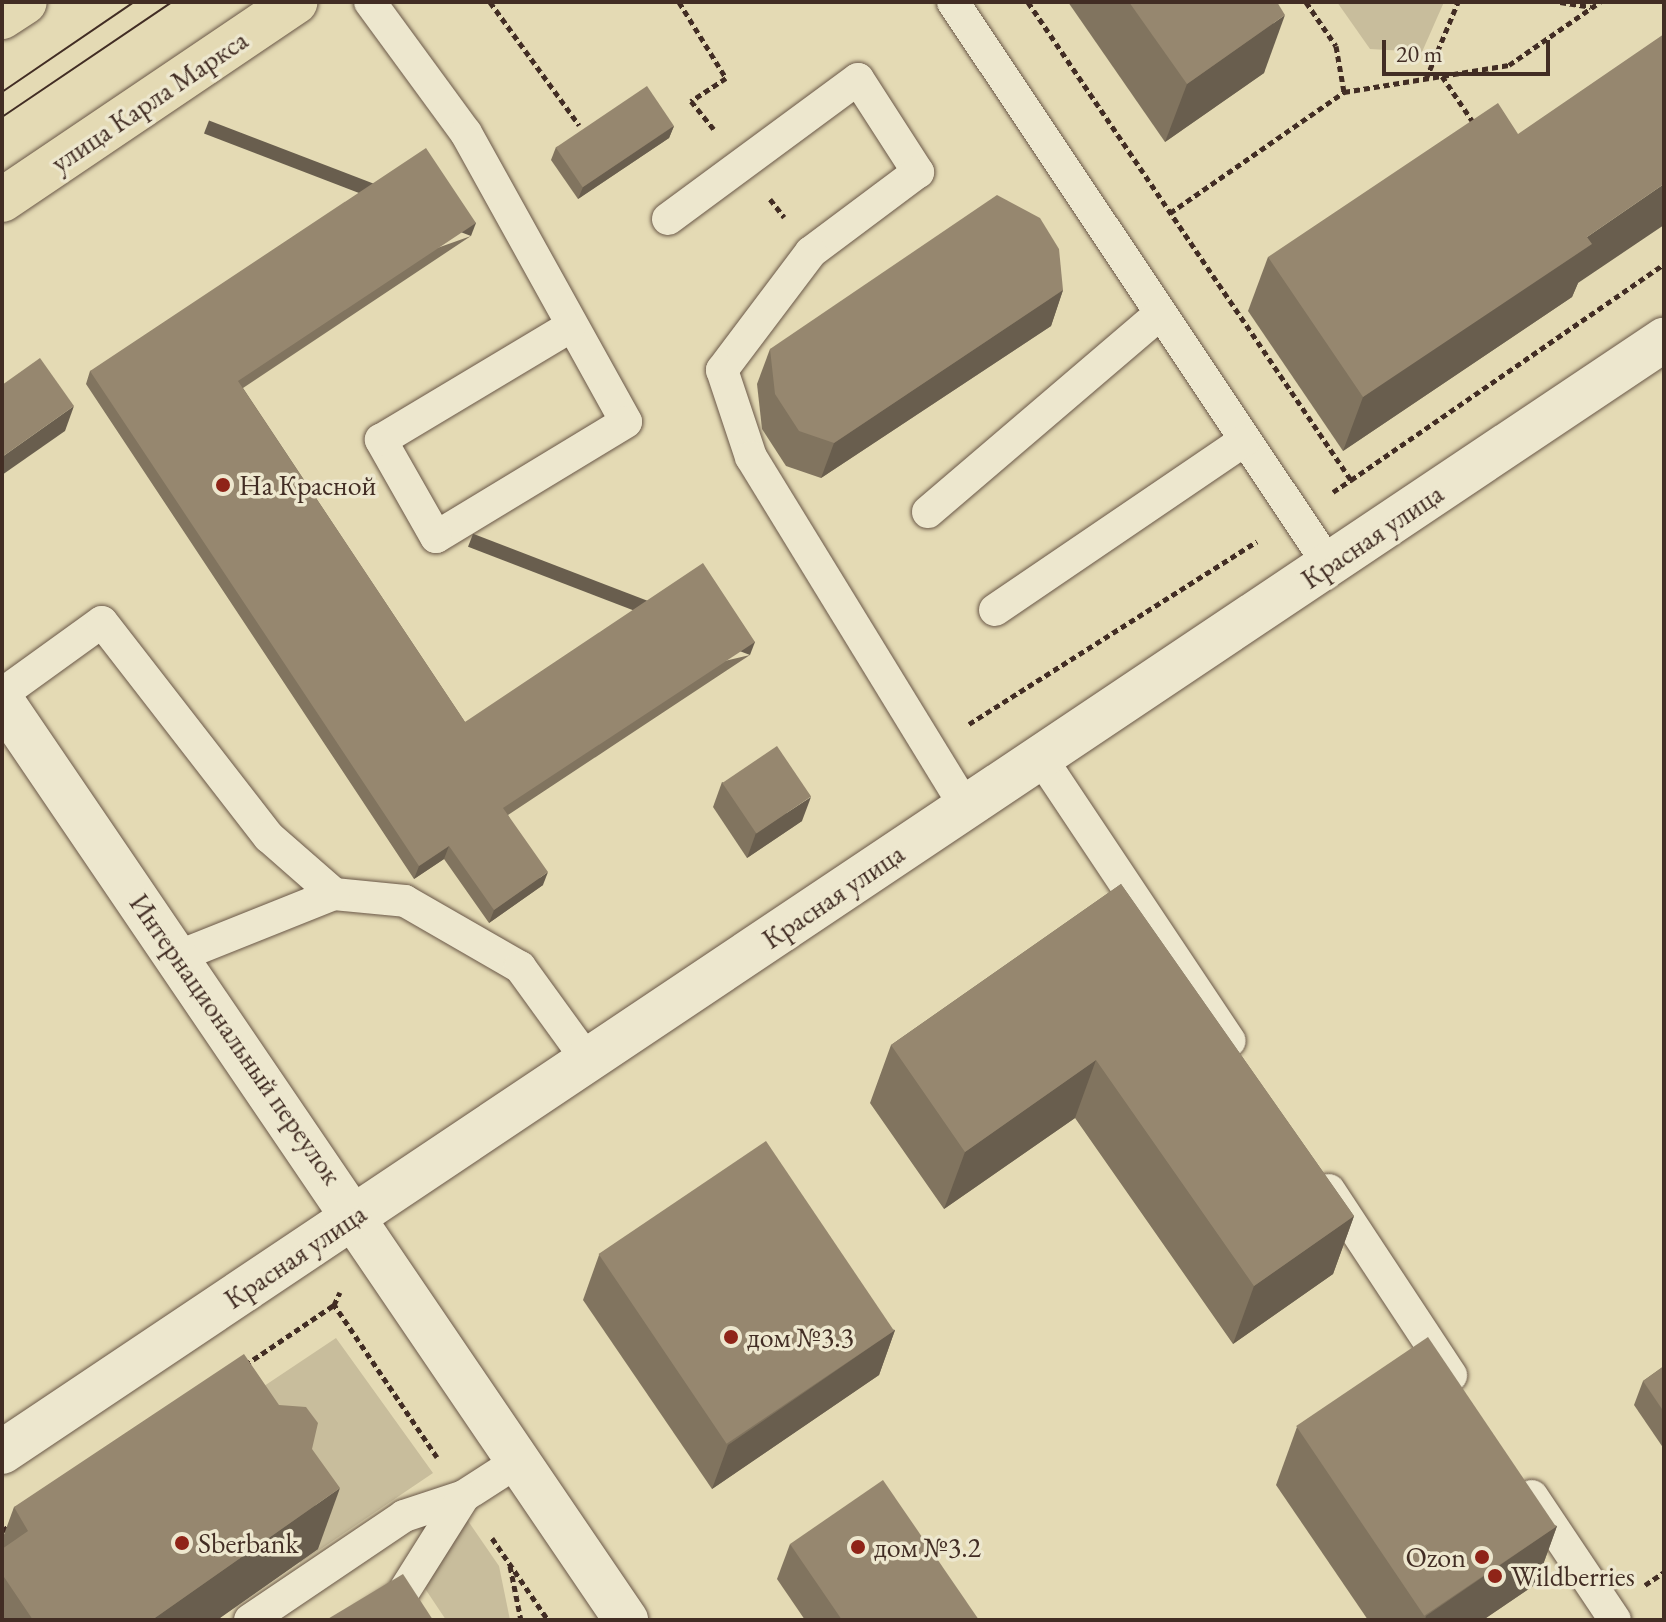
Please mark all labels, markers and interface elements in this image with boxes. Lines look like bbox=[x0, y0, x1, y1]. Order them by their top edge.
street label: улица Карла Маркса bbox=[44, 23, 254, 179]
scale bar bbox=[1386, 24, 1554, 74]
text: 20 m bbox=[1396, 38, 1443, 69]
place label: На Красной bbox=[239, 468, 376, 502]
marker: На Красной bbox=[214, 476, 232, 494]
street label: Красная улица bbox=[1295, 476, 1449, 596]
street label: Красная улица bbox=[756, 836, 910, 956]
street label: Интернациональный переулок bbox=[123, 887, 349, 1191]
street label: Красная улица bbox=[218, 1196, 372, 1316]
place label: дом №3.3 bbox=[747, 1320, 854, 1354]
marker: дом №3.3 bbox=[722, 1328, 740, 1346]
place label: Sberbank bbox=[198, 1526, 299, 1560]
place label: дом №3.2 bbox=[874, 1530, 981, 1564]
marker: Sberbank bbox=[173, 1534, 191, 1552]
marker: дом №3.2 bbox=[849, 1538, 867, 1556]
place label: Ozon bbox=[1405, 1540, 1466, 1574]
marker: Ozon bbox=[1473, 1548, 1491, 1566]
place label: Wildberries bbox=[1511, 1559, 1635, 1593]
marker: Wildberries bbox=[1486, 1567, 1504, 1585]

